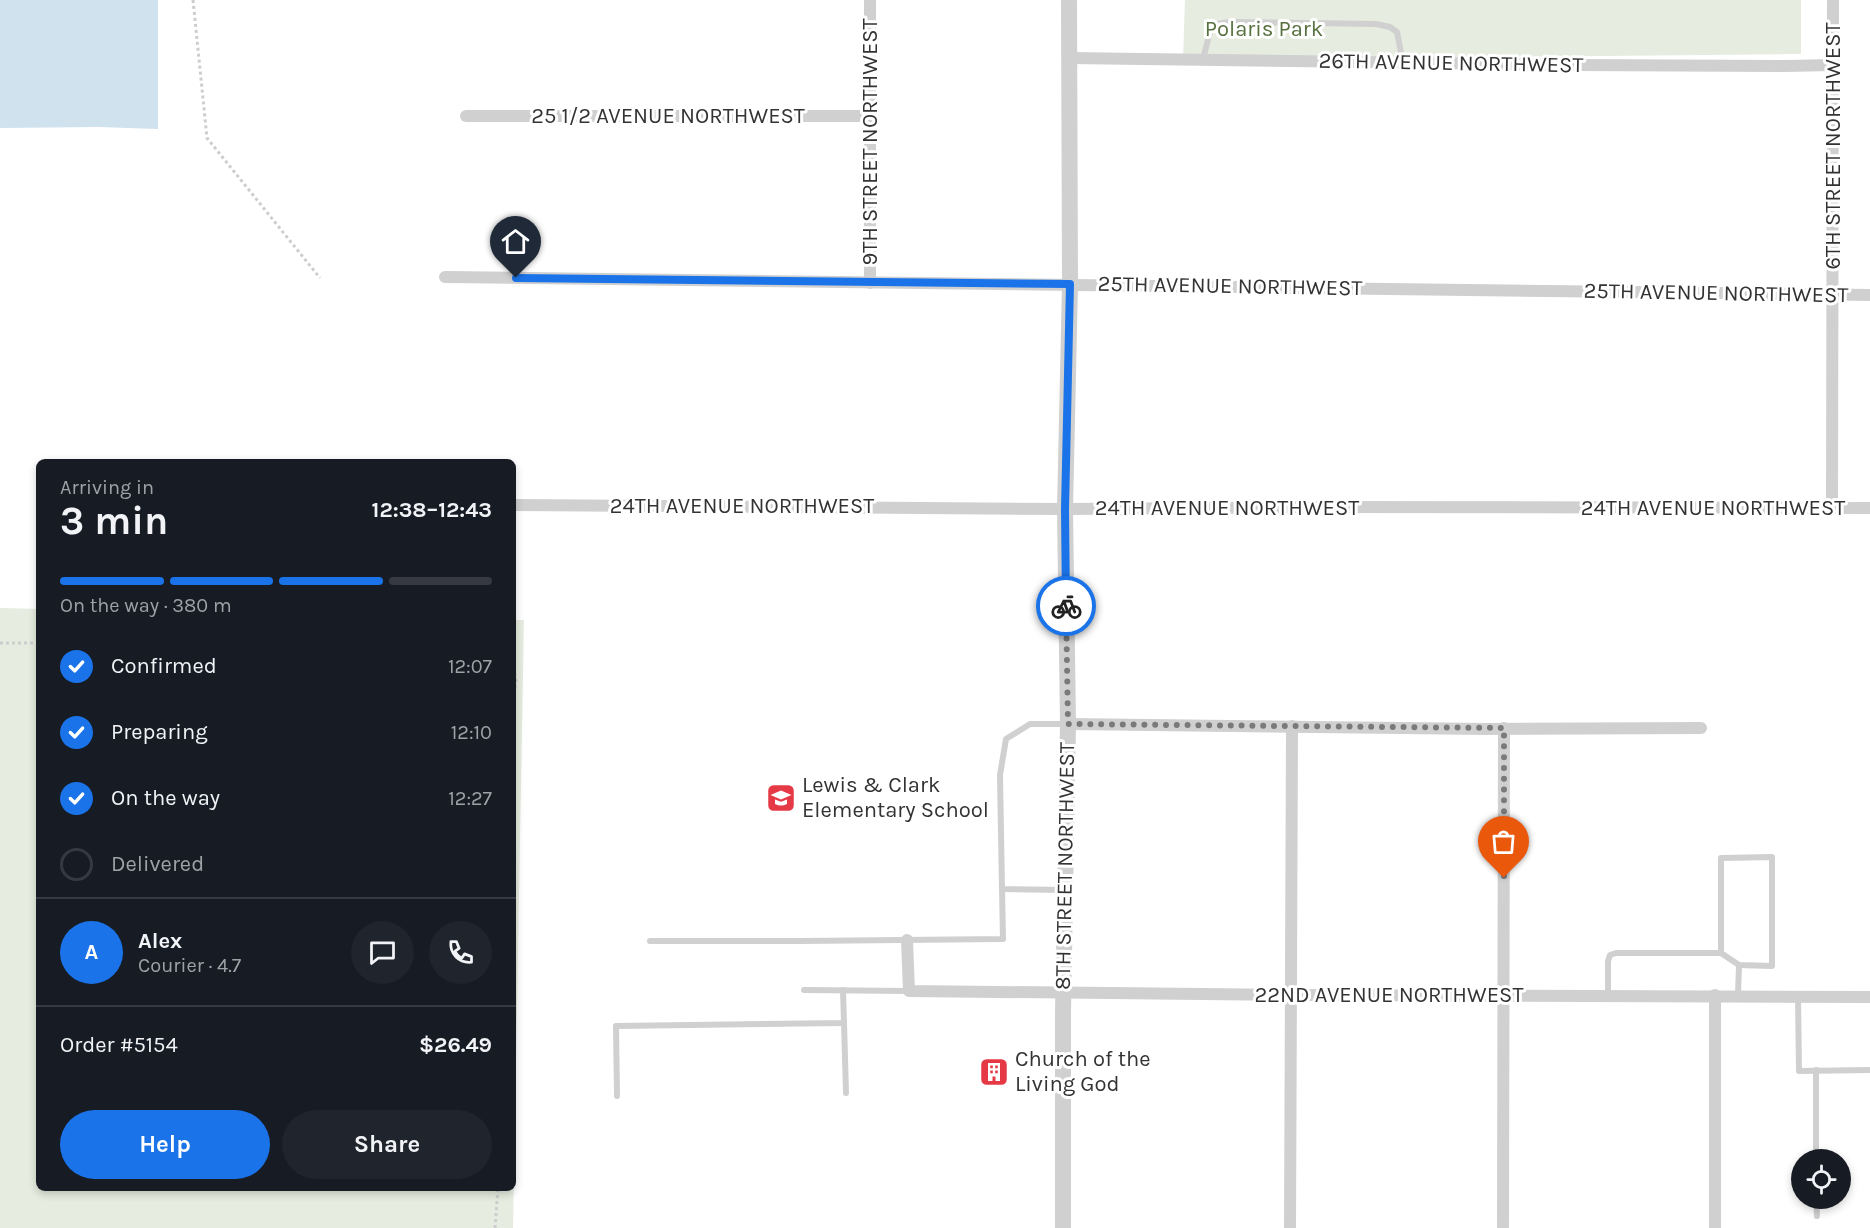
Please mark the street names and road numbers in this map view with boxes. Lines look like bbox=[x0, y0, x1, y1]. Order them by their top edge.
street label: 9TH STREET NORTHWEST bbox=[857, 18, 883, 266]
street label: 6TH STREET NORTHWEST bbox=[1820, 22, 1846, 270]
street label: 26TH AVENUE NORTHWEST bbox=[1318, 48, 1584, 78]
street label: 25 1/2 AVENUE NORTHWEST bbox=[531, 103, 805, 129]
street label: 25TH AVENUE NORTHWEST bbox=[1097, 271, 1363, 301]
street label: 25TH AVENUE NORTHWEST bbox=[1583, 278, 1849, 308]
street label: 24TH AVENUE NORTHWEST bbox=[610, 493, 874, 519]
street label: 24TH AVENUE NORTHWEST bbox=[1095, 495, 1359, 521]
street label: 24TH AVENUE NORTHWEST bbox=[1581, 495, 1845, 521]
street label: 8TH STREET NORTHWEST bbox=[1050, 742, 1080, 990]
street label: 22ND AVENUE NORTHWEST bbox=[1255, 982, 1523, 1008]

